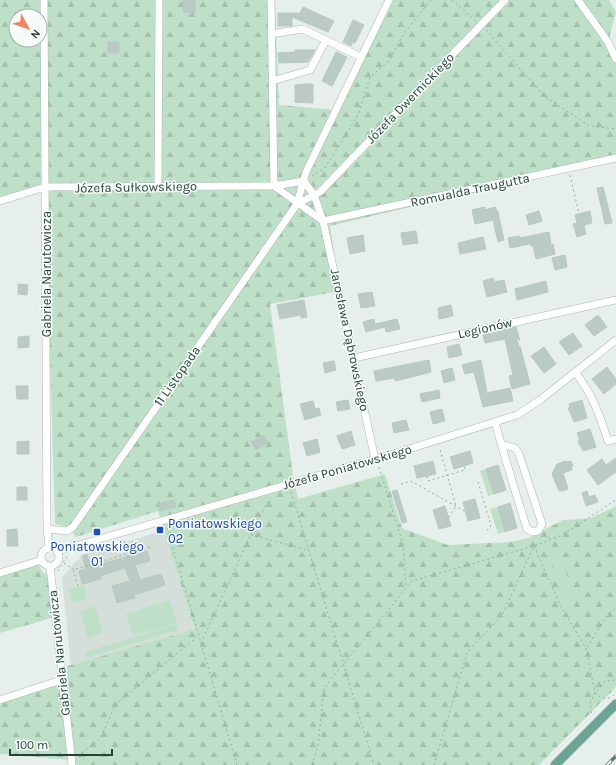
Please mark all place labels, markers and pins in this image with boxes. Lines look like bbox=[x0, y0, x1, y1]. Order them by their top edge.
place label: Poniatowskiego 02 bbox=[168, 516, 262, 546]
marker: Poniatowskiego 02 bbox=[155, 525, 165, 535]
marker: Poniatowskiego 01 bbox=[92, 527, 102, 537]
place label: Poniatowskiego 01 bbox=[50, 539, 144, 569]

